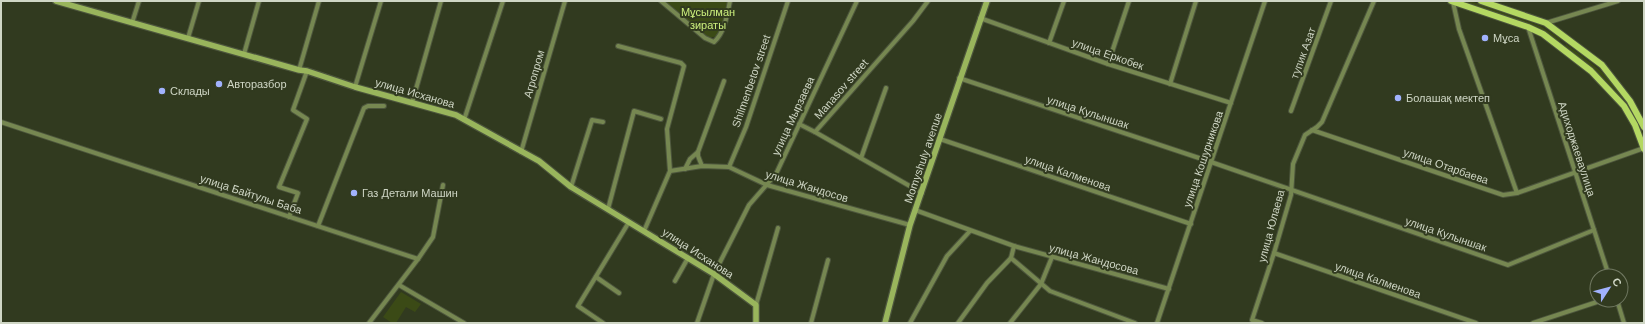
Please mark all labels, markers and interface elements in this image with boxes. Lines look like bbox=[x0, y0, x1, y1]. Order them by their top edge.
park label: Мұсылман зираты bbox=[681, 6, 735, 31]
street label: тупик Азат bbox=[1288, 26, 1318, 80]
place label: Мұса bbox=[1493, 32, 1520, 44]
street label: Shilmenbetov street bbox=[730, 33, 772, 129]
marker: Мұса bbox=[1480, 33, 1490, 43]
street label: улица Еркобек bbox=[1071, 36, 1146, 72]
street label: Агропром bbox=[521, 49, 547, 99]
street label: Manasov street bbox=[812, 57, 870, 121]
street label: улица Мырзаева bbox=[769, 74, 817, 157]
street label: улица Исханова bbox=[374, 76, 457, 110]
place label: Авторазбор bbox=[227, 78, 287, 90]
marker: Авторазбор bbox=[214, 79, 224, 89]
place label: Склады bbox=[170, 85, 210, 97]
marker: Склады bbox=[157, 86, 167, 96]
place label: Болашақ мектеп bbox=[1406, 92, 1490, 104]
street label: улица Кулыншак bbox=[1046, 93, 1131, 131]
marker: Болашақ мектеп bbox=[1393, 93, 1403, 103]
street label: Адиходжаеваулица bbox=[1556, 100, 1598, 199]
street label: улица Кошурникова bbox=[1181, 108, 1225, 209]
street label: Momyshuly avenue bbox=[902, 111, 944, 205]
street label: улица Отарбаева bbox=[1402, 146, 1491, 186]
street label: улица Калменова bbox=[1024, 153, 1113, 194]
street label: улица Жандосов bbox=[764, 168, 850, 204]
street label: улица Байтулы Баба bbox=[199, 172, 304, 216]
place label: Газ Детали Машин bbox=[362, 187, 458, 199]
marker: Газ Детали Машин bbox=[349, 188, 359, 198]
street label: улица Юлаева bbox=[1256, 188, 1287, 263]
street label: улица Кулыншак bbox=[1404, 214, 1488, 254]
street label: улица Исханова bbox=[660, 226, 736, 281]
street label: улица Жандосова bbox=[1048, 241, 1141, 277]
street label: улица Калменова bbox=[1334, 260, 1423, 301]
north arrow bbox=[1589, 268, 1629, 308]
text: С bbox=[1610, 275, 1624, 289]

